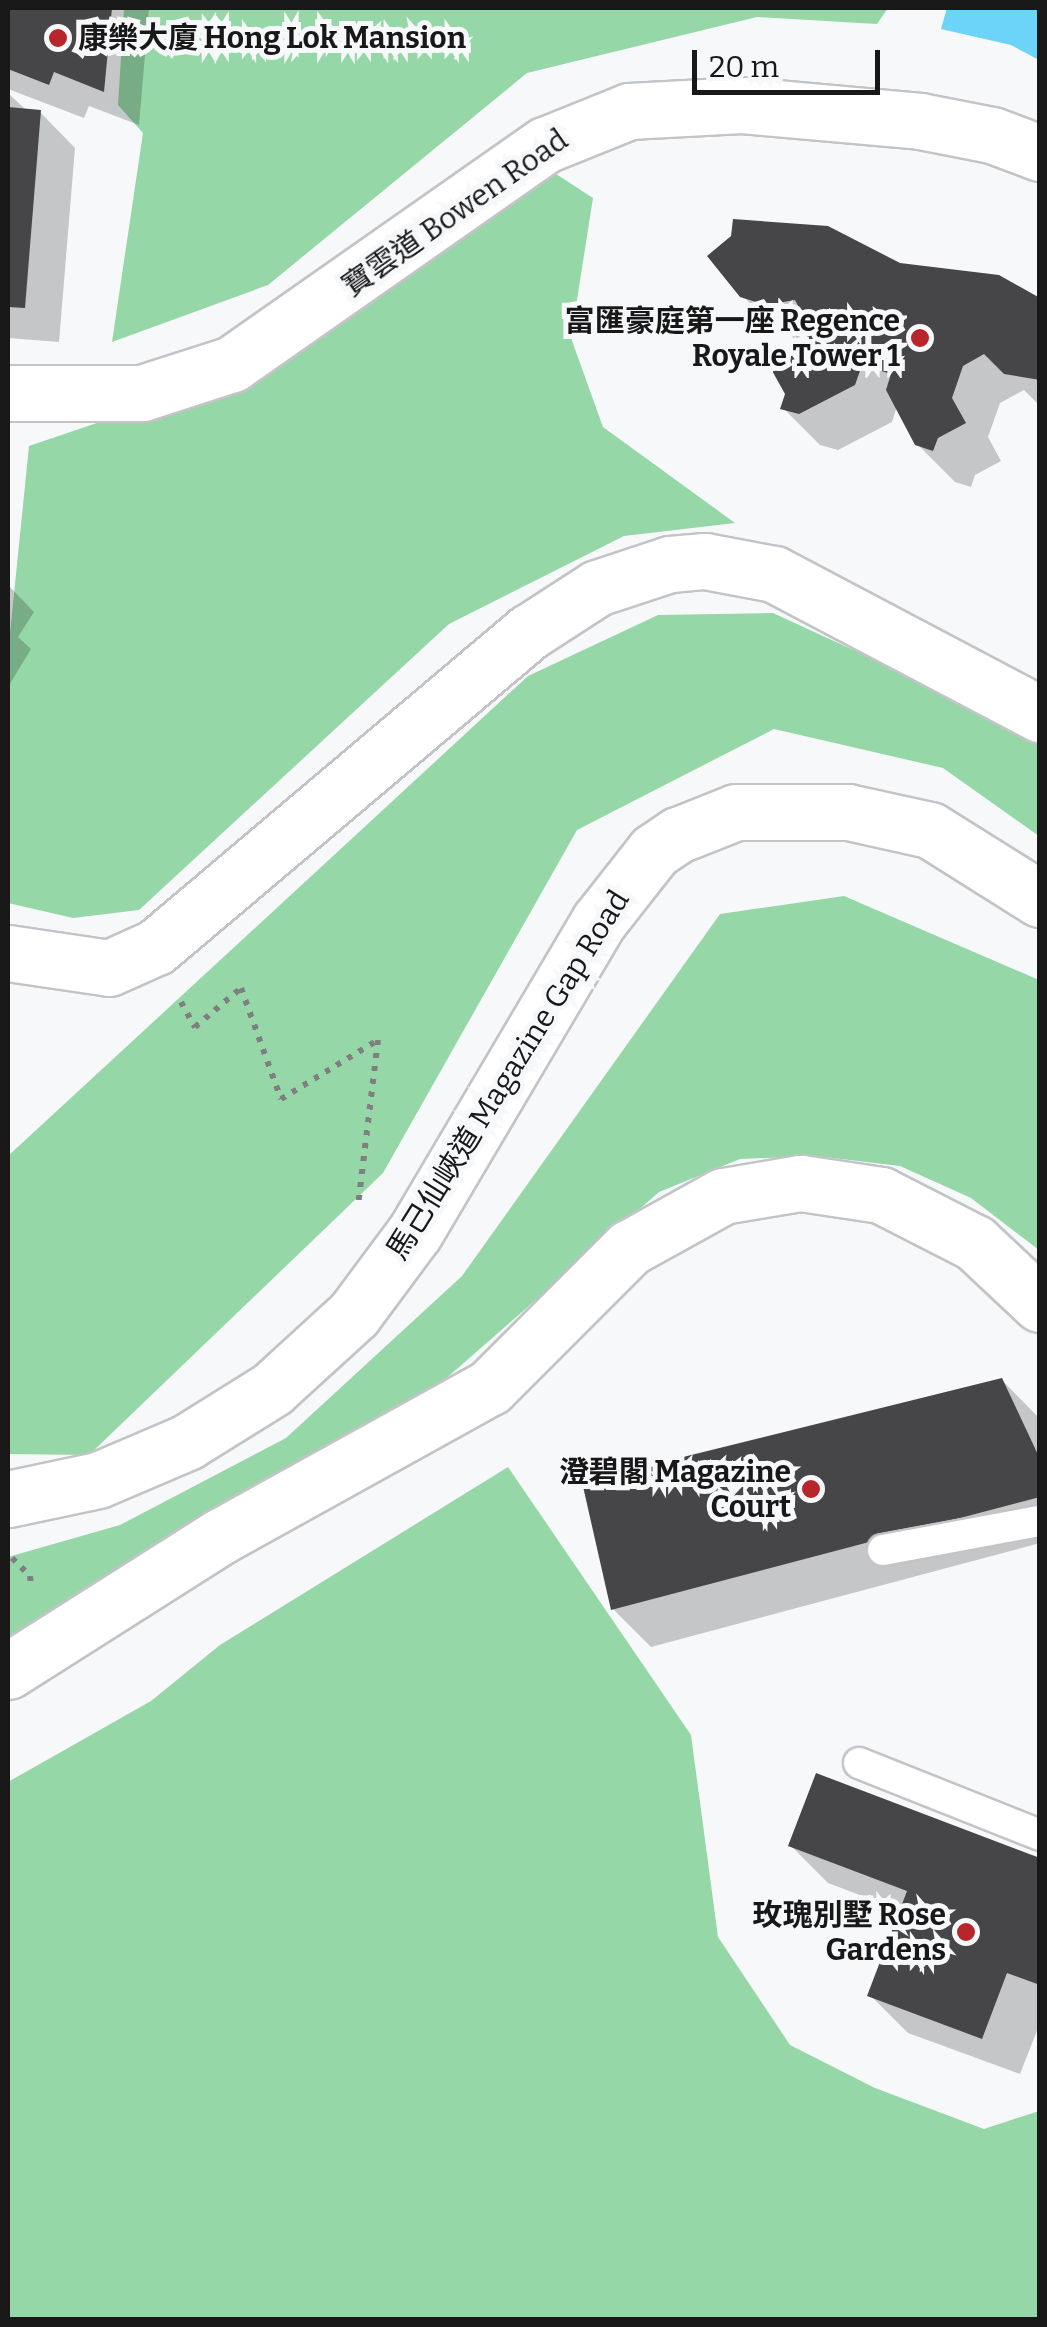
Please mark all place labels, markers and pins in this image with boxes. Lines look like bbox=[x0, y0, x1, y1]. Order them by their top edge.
place label: 康樂大廈 Hong Lok Mansion bbox=[78, 20, 466, 56]
marker: 康樂大廈 Hong Lok Mansion bbox=[47, 27, 69, 49]
place label: 富匯豪庭第一座 Regence Royale Tower 1 bbox=[565, 303, 900, 374]
marker: 富匯豪庭第一座 Regence Royale Tower 1 bbox=[909, 327, 931, 349]
place label: 澄碧閣 Magazine Court bbox=[559, 1454, 791, 1524]
marker: 澄碧閣 Magazine Court bbox=[800, 1478, 822, 1500]
place label: 玫瑰別墅 Rose Gardens bbox=[753, 1897, 946, 1968]
marker: 玫瑰別墅 Rose Gardens bbox=[955, 1921, 977, 1943]

